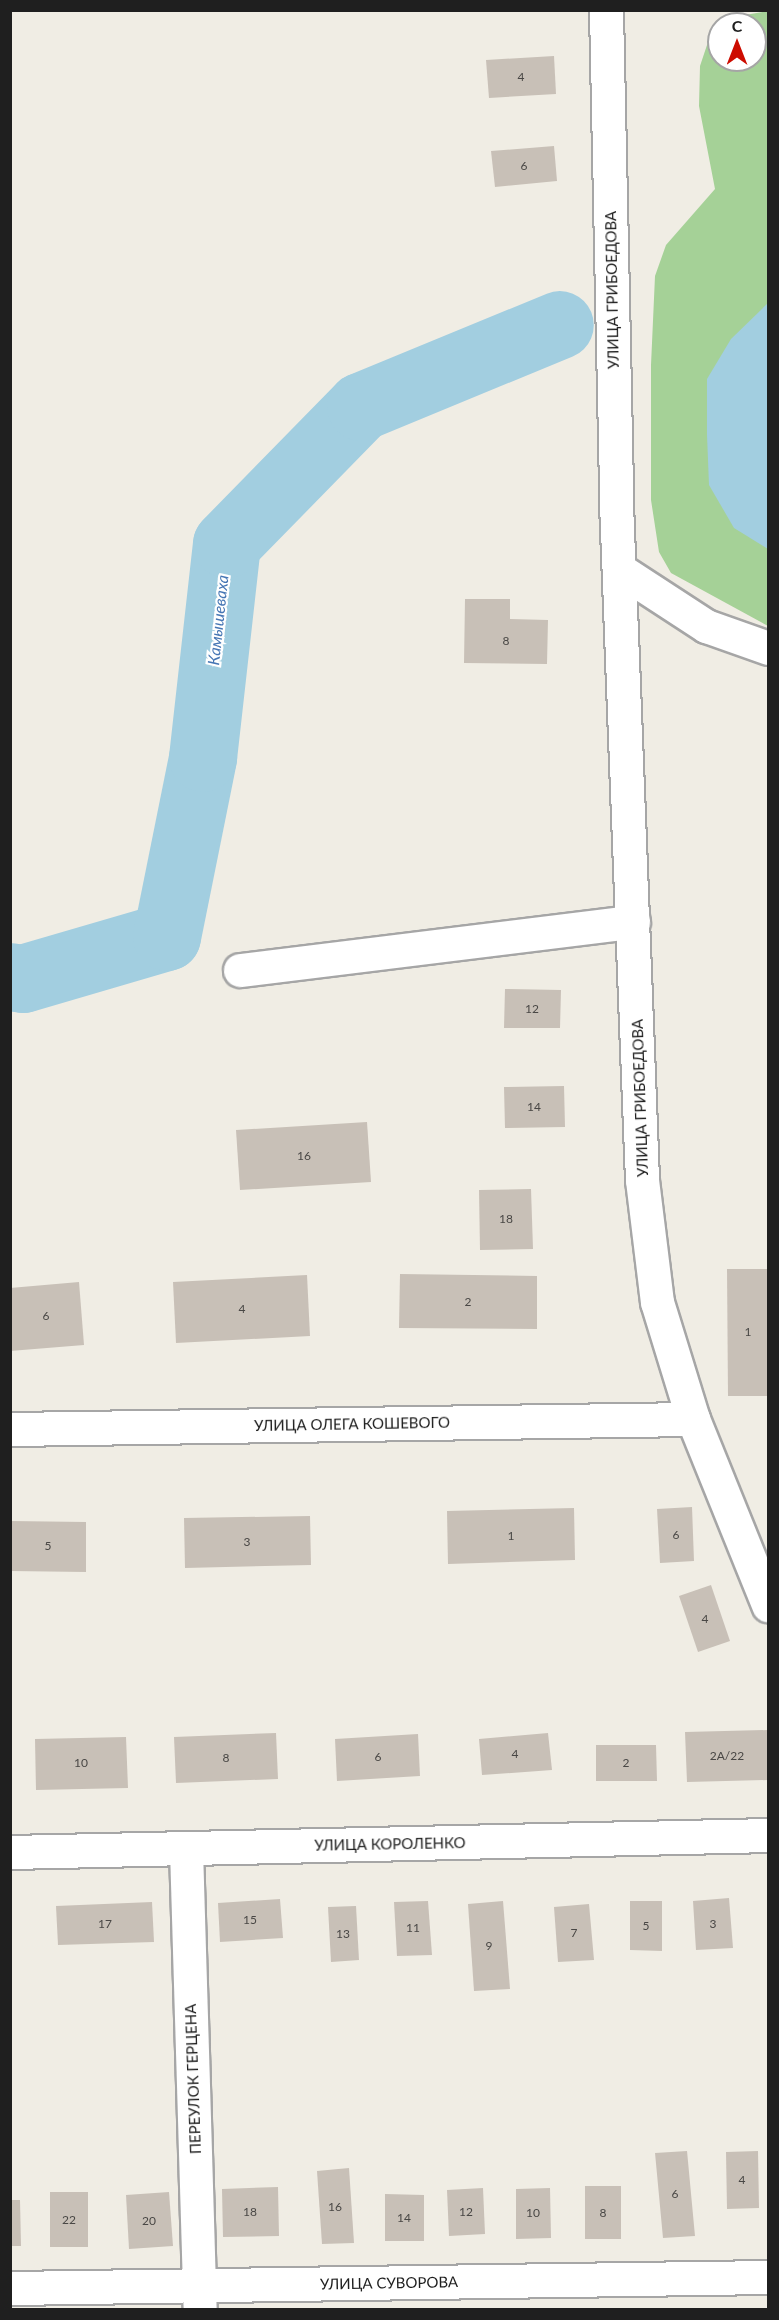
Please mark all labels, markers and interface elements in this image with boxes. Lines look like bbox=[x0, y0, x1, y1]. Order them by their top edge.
north arrow bbox=[707, 12, 767, 72]
text: С bbox=[732, 16, 742, 35]
house number: 4 bbox=[518, 70, 524, 84]
house number: 6 bbox=[521, 159, 527, 173]
street label: УЛИЦА ГРИБОЕДОВА bbox=[602, 211, 622, 369]
water label: Камышеваха bbox=[204, 574, 232, 666]
house number: 8 bbox=[503, 634, 509, 648]
house number: 12 bbox=[525, 1002, 539, 1016]
street label: УЛИЦА ГРИБОЕДОВА bbox=[628, 1019, 652, 1177]
house number: 14 bbox=[527, 1100, 541, 1114]
house number: 16 bbox=[297, 1149, 311, 1163]
house number: 18 bbox=[499, 1212, 513, 1226]
house number: 2 bbox=[465, 1295, 471, 1309]
house number: 4 bbox=[239, 1302, 245, 1316]
house number: 6 bbox=[43, 1309, 49, 1323]
house number: 1 bbox=[745, 1325, 751, 1339]
street label: УЛИЦА ОЛЕГА КОШЕВОГО bbox=[254, 1413, 450, 1435]
house number: 6 bbox=[673, 1528, 679, 1542]
house number: 1 bbox=[508, 1529, 514, 1543]
house number: 3 bbox=[244, 1535, 250, 1549]
house number: 5 bbox=[45, 1539, 51, 1553]
house number: 4 bbox=[702, 1612, 708, 1626]
house number: 4 bbox=[512, 1747, 518, 1761]
house number: 2А/22 bbox=[710, 1749, 744, 1763]
house number: 6 bbox=[375, 1750, 381, 1764]
house number: 8 bbox=[223, 1751, 229, 1765]
house number: 10 bbox=[74, 1756, 88, 1770]
house number: 2 bbox=[623, 1756, 629, 1770]
street label: УЛИЦА КОРОЛЕНКО bbox=[314, 1834, 466, 1854]
house number: 15 bbox=[243, 1913, 257, 1927]
house number: 17 bbox=[98, 1917, 112, 1931]
house number: 3 bbox=[710, 1917, 716, 1931]
house number: 5 bbox=[643, 1919, 649, 1933]
house number: 11 bbox=[406, 1921, 420, 1935]
house number: 7 bbox=[571, 1926, 577, 1940]
house number: 13 bbox=[336, 1927, 350, 1941]
house number: 9 bbox=[486, 1939, 492, 1953]
street label: ПЕРЕУЛОК ГЕРЦЕНА bbox=[181, 2004, 205, 2154]
house number: 4 bbox=[739, 2173, 745, 2187]
house number: 6 bbox=[672, 2187, 678, 2201]
house number: 16 bbox=[328, 2200, 342, 2214]
house number: 18 bbox=[243, 2205, 257, 2219]
house number: 12 bbox=[459, 2205, 473, 2219]
house number: 10 bbox=[526, 2206, 540, 2220]
house number: 8 bbox=[600, 2206, 606, 2220]
house number: 14 bbox=[397, 2211, 411, 2225]
house number: 22 bbox=[62, 2213, 76, 2227]
house number: 20 bbox=[142, 2214, 156, 2228]
street label: УЛИЦА СУВОРОВА bbox=[320, 2273, 458, 2293]

